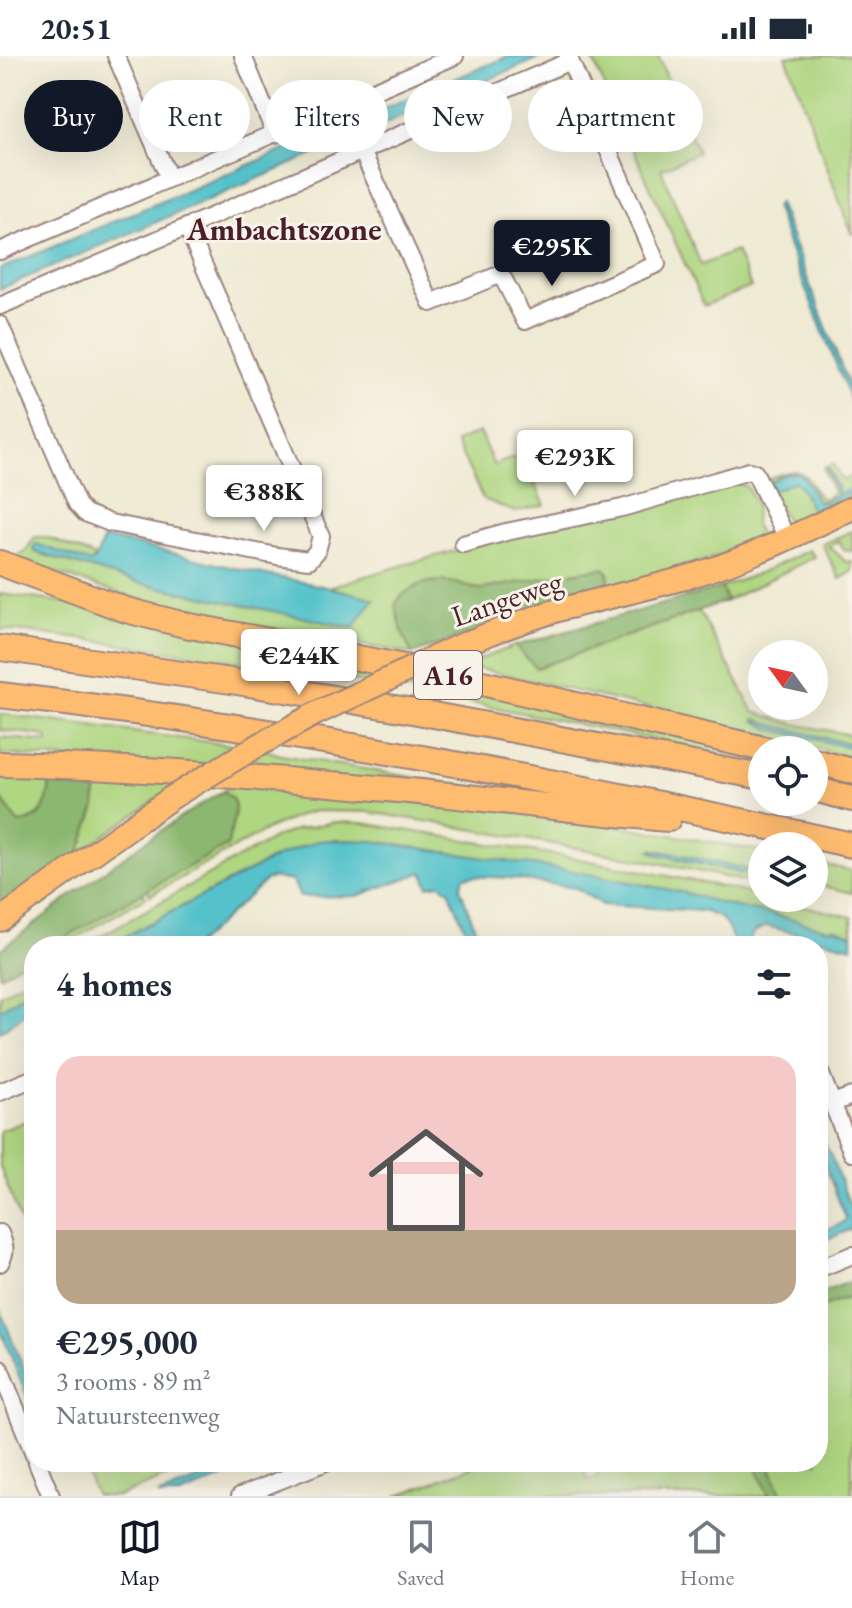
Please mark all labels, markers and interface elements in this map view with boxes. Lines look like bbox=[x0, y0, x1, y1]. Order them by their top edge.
text: 20:51 bbox=[40, 9, 112, 48]
chip: Buy bbox=[24, 80, 123, 152]
chip: Rent bbox=[139, 80, 250, 152]
chip: Filters bbox=[266, 80, 388, 152]
chip: New bbox=[404, 80, 512, 152]
chip: Apartment bbox=[528, 80, 703, 152]
district label: Ambachtszone bbox=[185, 208, 382, 250]
pin: €295K bbox=[496, 220, 608, 288]
text: €295K bbox=[512, 229, 592, 263]
pin: €293K bbox=[519, 430, 631, 498]
text: €293K bbox=[535, 439, 615, 473]
pin: €388K bbox=[208, 465, 320, 533]
text: €388K bbox=[224, 474, 304, 508]
street label: Langeweg bbox=[446, 561, 568, 636]
pin: €244K bbox=[243, 629, 355, 697]
text: €244K bbox=[259, 638, 339, 672]
north arrow bbox=[748, 640, 828, 720]
map controls bbox=[748, 640, 828, 912]
road number: A16 bbox=[414, 651, 482, 699]
button: locate bbox=[748, 736, 828, 816]
button: layers bbox=[748, 832, 828, 912]
text: 4 homes bbox=[56, 962, 172, 1006]
icon: filters bbox=[752, 962, 796, 1006]
icon: home bbox=[354, 1108, 498, 1252]
text: €295,000 bbox=[56, 1320, 197, 1364]
text: 3 rooms · 89 m² bbox=[56, 1364, 211, 1398]
text: Natuursteenweg bbox=[56, 1398, 220, 1432]
tab: Map bbox=[118, 1515, 162, 1592]
tab: Saved bbox=[397, 1515, 444, 1592]
tab: Home bbox=[680, 1515, 734, 1592]

